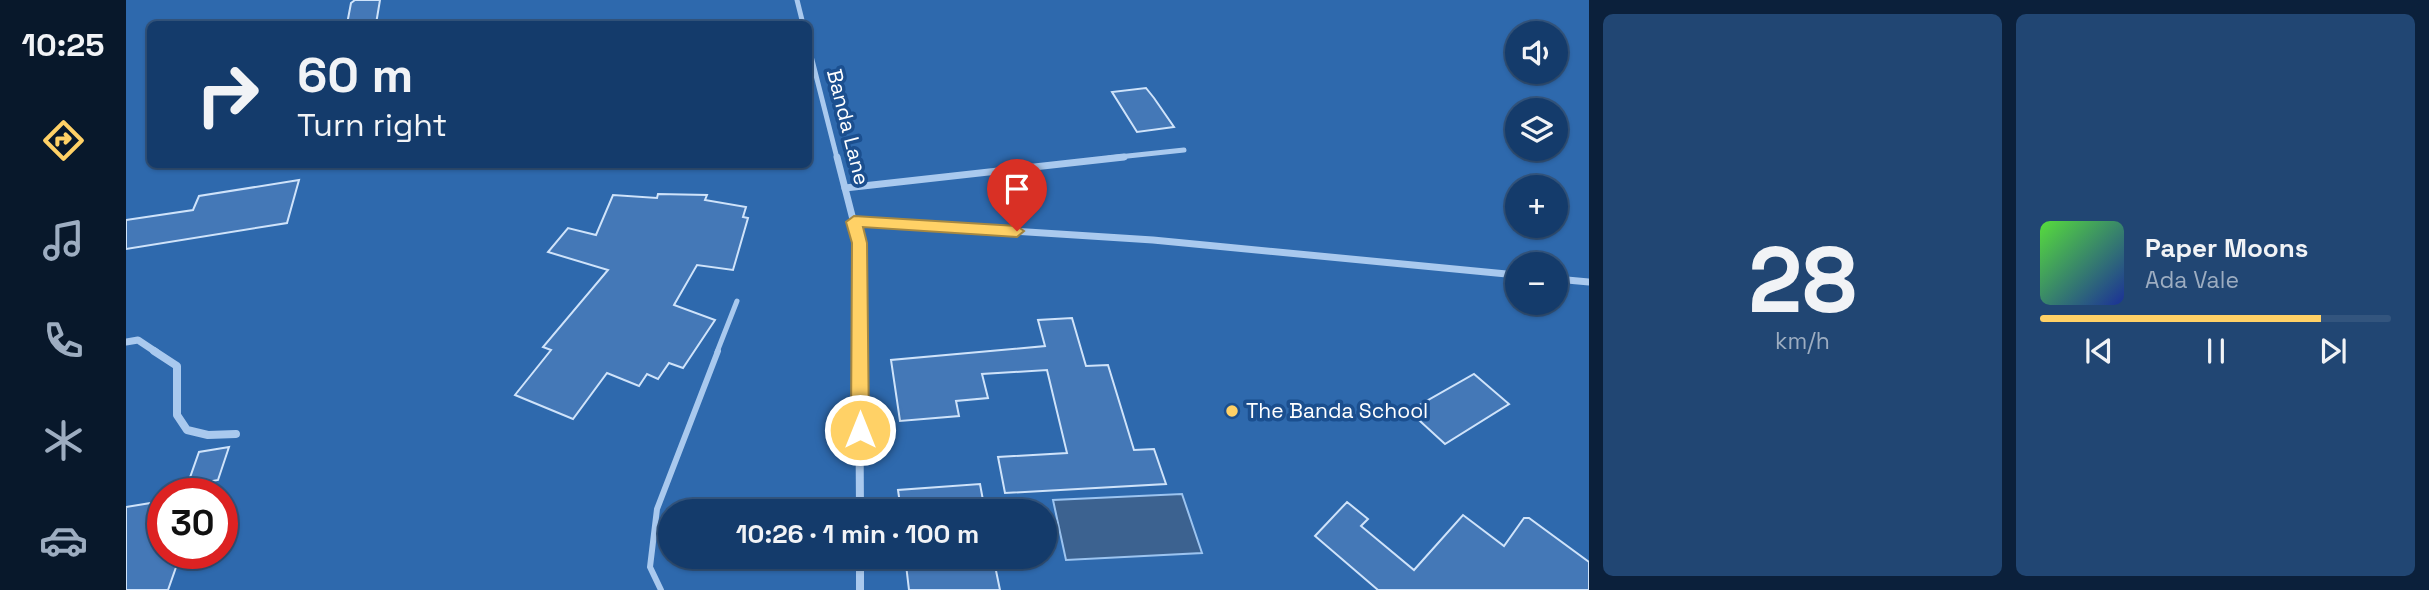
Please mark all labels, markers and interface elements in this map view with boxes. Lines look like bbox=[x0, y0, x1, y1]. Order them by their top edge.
map controls bbox=[1505, 21, 1568, 315]
button: sound bbox=[1505, 21, 1568, 84]
text: 10:25 bbox=[22, 25, 104, 65]
text: 60 m bbox=[297, 44, 413, 106]
icon: right bbox=[182, 49, 273, 140]
street label: Banda Lane bbox=[821, 66, 876, 188]
button: layers bbox=[1505, 98, 1568, 161]
text: Turn right bbox=[297, 105, 447, 145]
icon: directions bbox=[39, 116, 88, 165]
pin bbox=[987, 159, 1047, 231]
icon: arrive bbox=[998, 170, 1036, 208]
button: + bbox=[1505, 175, 1568, 238]
icon: music bbox=[39, 216, 88, 265]
text: 28 bbox=[1748, 222, 1857, 339]
text: Paper Moons bbox=[2145, 231, 2308, 265]
button: − bbox=[1505, 252, 1568, 315]
text: Ada Vale bbox=[2145, 265, 2239, 295]
icon: phone bbox=[39, 316, 88, 365]
text: km/h bbox=[1775, 326, 1830, 356]
icon: previous bbox=[2080, 332, 2118, 370]
icon: pause bbox=[2197, 332, 2235, 370]
icon: next bbox=[2314, 332, 2352, 370]
position arrow bbox=[823, 393, 897, 467]
place label: The Banda School bbox=[1246, 397, 1428, 424]
marker: The Banda School bbox=[1224, 403, 1240, 419]
icon: climate bbox=[39, 416, 88, 465]
speed limit sign: 30 bbox=[147, 478, 238, 569]
icon: car bbox=[39, 516, 88, 565]
text: 10:26 · 1 min · 100 m bbox=[736, 517, 979, 551]

